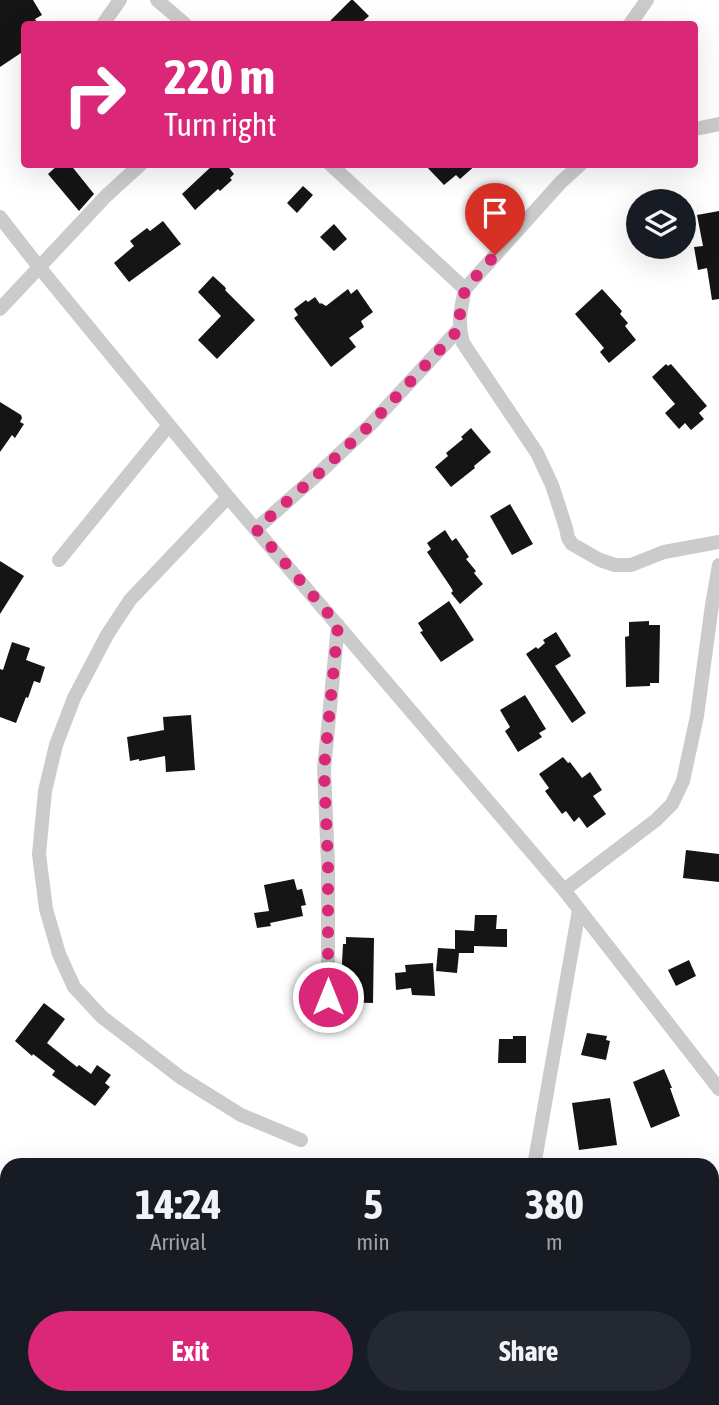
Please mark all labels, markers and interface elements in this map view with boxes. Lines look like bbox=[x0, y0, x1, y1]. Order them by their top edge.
text: 220 m bbox=[164, 48, 275, 104]
icon: right bbox=[49, 49, 140, 140]
text: Turn right bbox=[164, 106, 277, 143]
pin bbox=[465, 183, 525, 255]
map controls bbox=[626, 189, 696, 259]
button: layers bbox=[626, 189, 696, 259]
icon: arrive bbox=[476, 194, 514, 232]
position arrow bbox=[291, 960, 365, 1034]
text: 14:24 bbox=[135, 1180, 222, 1228]
text: 5 bbox=[363, 1180, 383, 1228]
text: 380 bbox=[525, 1180, 584, 1228]
text: Arrival bbox=[150, 1229, 206, 1255]
text: min bbox=[357, 1229, 390, 1255]
text: m bbox=[546, 1229, 563, 1255]
button: Exit bbox=[28, 1311, 353, 1391]
button: Share bbox=[367, 1311, 691, 1391]

